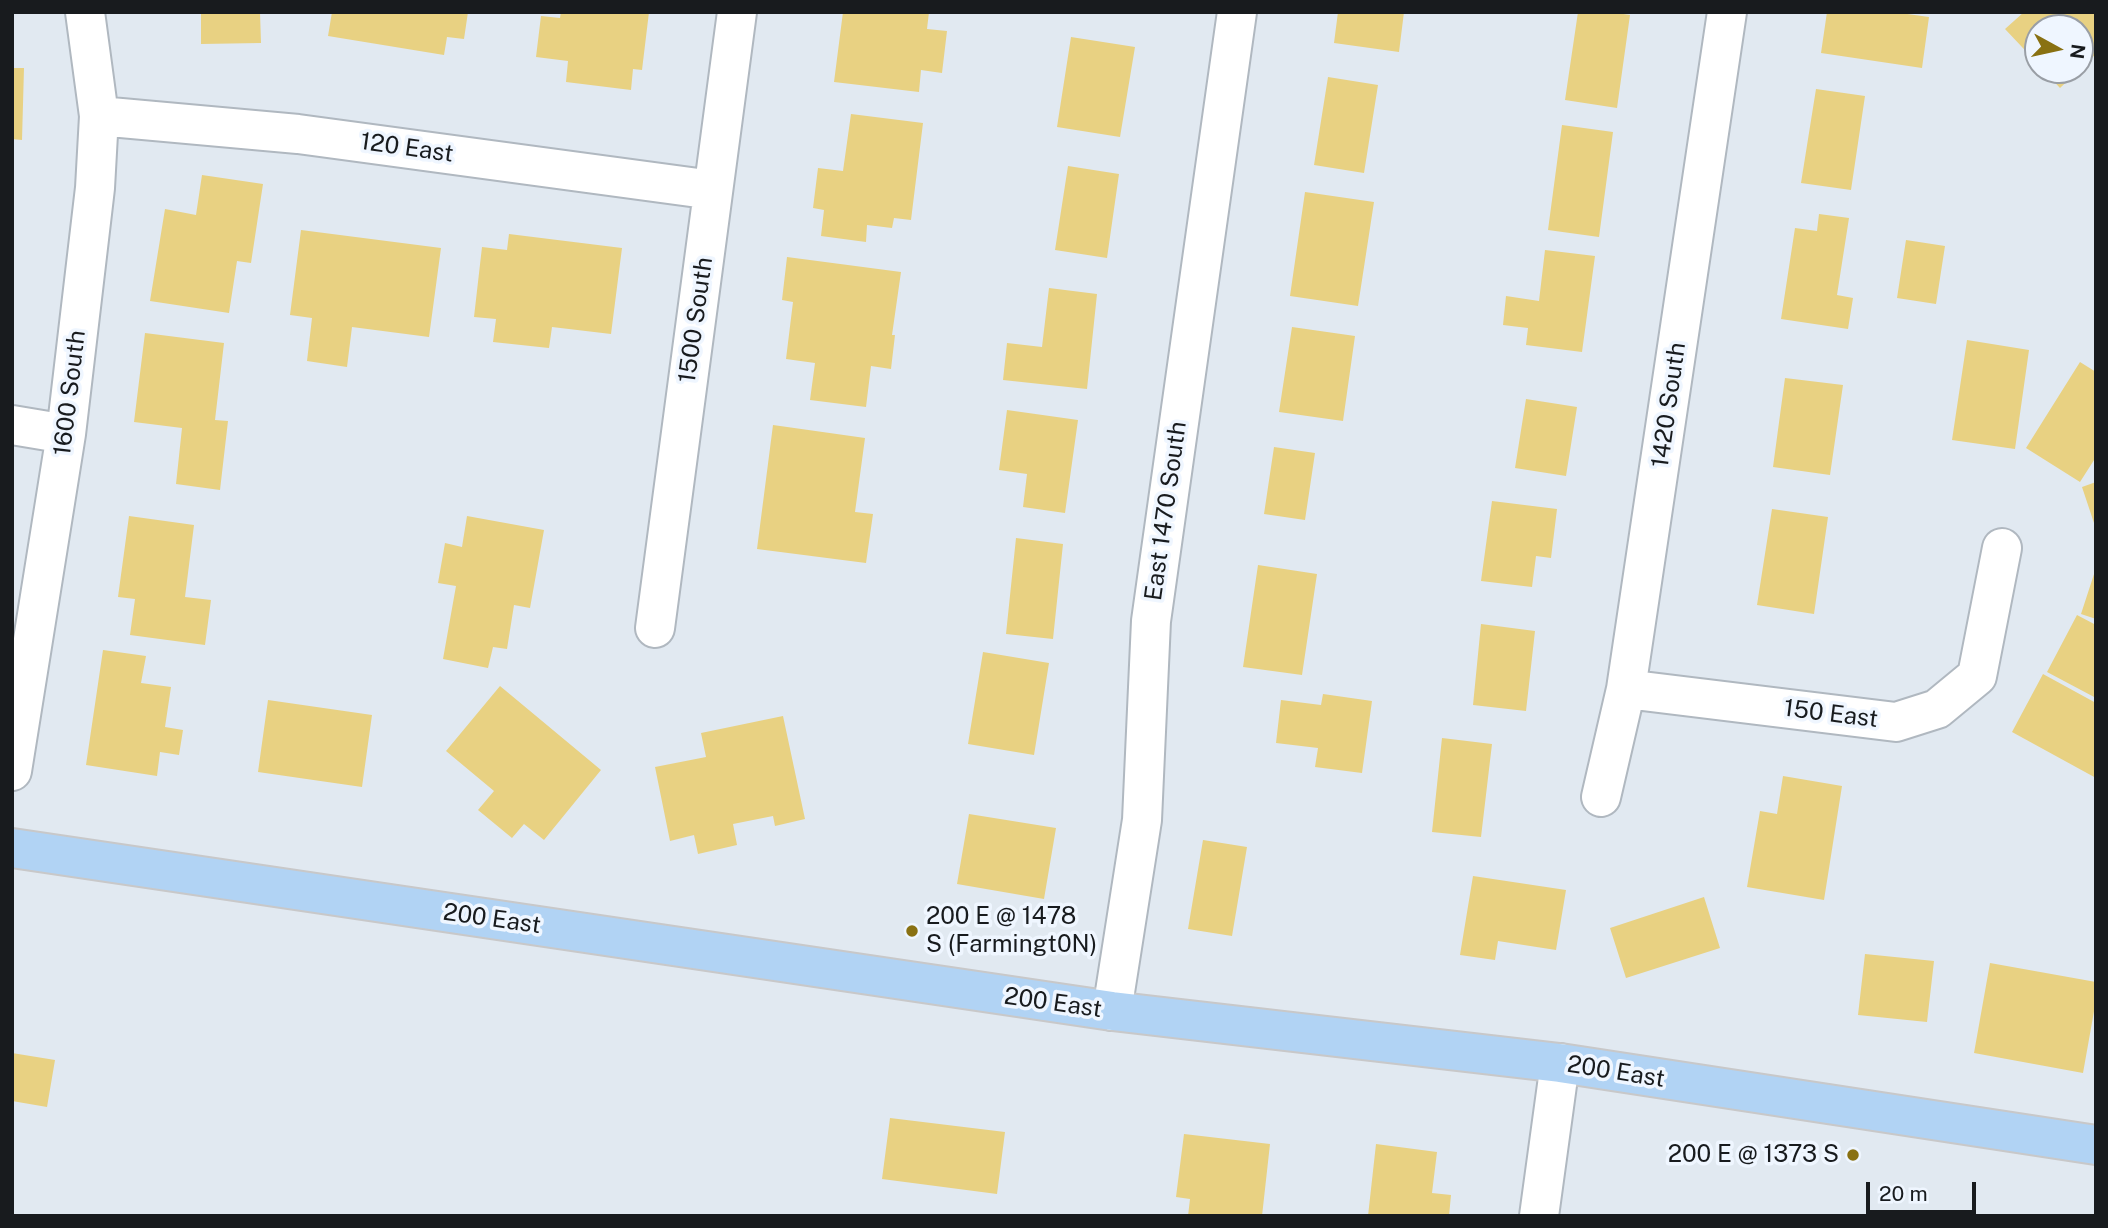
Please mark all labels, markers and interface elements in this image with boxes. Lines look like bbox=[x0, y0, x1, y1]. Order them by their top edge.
north arrow bbox=[2024, 14, 2094, 84]
text: N bbox=[2066, 43, 2090, 61]
street label: 120 East bbox=[359, 127, 455, 169]
street label: 1500 South bbox=[673, 255, 719, 385]
street label: 1600 South bbox=[48, 329, 92, 457]
street label: 1420 South bbox=[1646, 340, 1692, 470]
street label: East 1470 South bbox=[1139, 419, 1193, 603]
street label: 150 East bbox=[1782, 694, 1880, 734]
street label: 200 East bbox=[441, 898, 543, 940]
place label: 200 E @ 1478 S (Farmingt0N) bbox=[926, 903, 1097, 959]
marker: 200 E @ 1478 S (Farmingt0N) bbox=[904, 923, 920, 939]
street label: 200 East bbox=[1002, 982, 1104, 1024]
street label: 200 East bbox=[1565, 1050, 1667, 1094]
place label: 200 E @ 1373 S bbox=[1668, 1141, 1839, 1169]
marker: 200 E @ 1373 S bbox=[1845, 1147, 1861, 1163]
scale bar bbox=[1870, 1168, 1980, 1212]
text: 20 m bbox=[1879, 1181, 1928, 1206]

